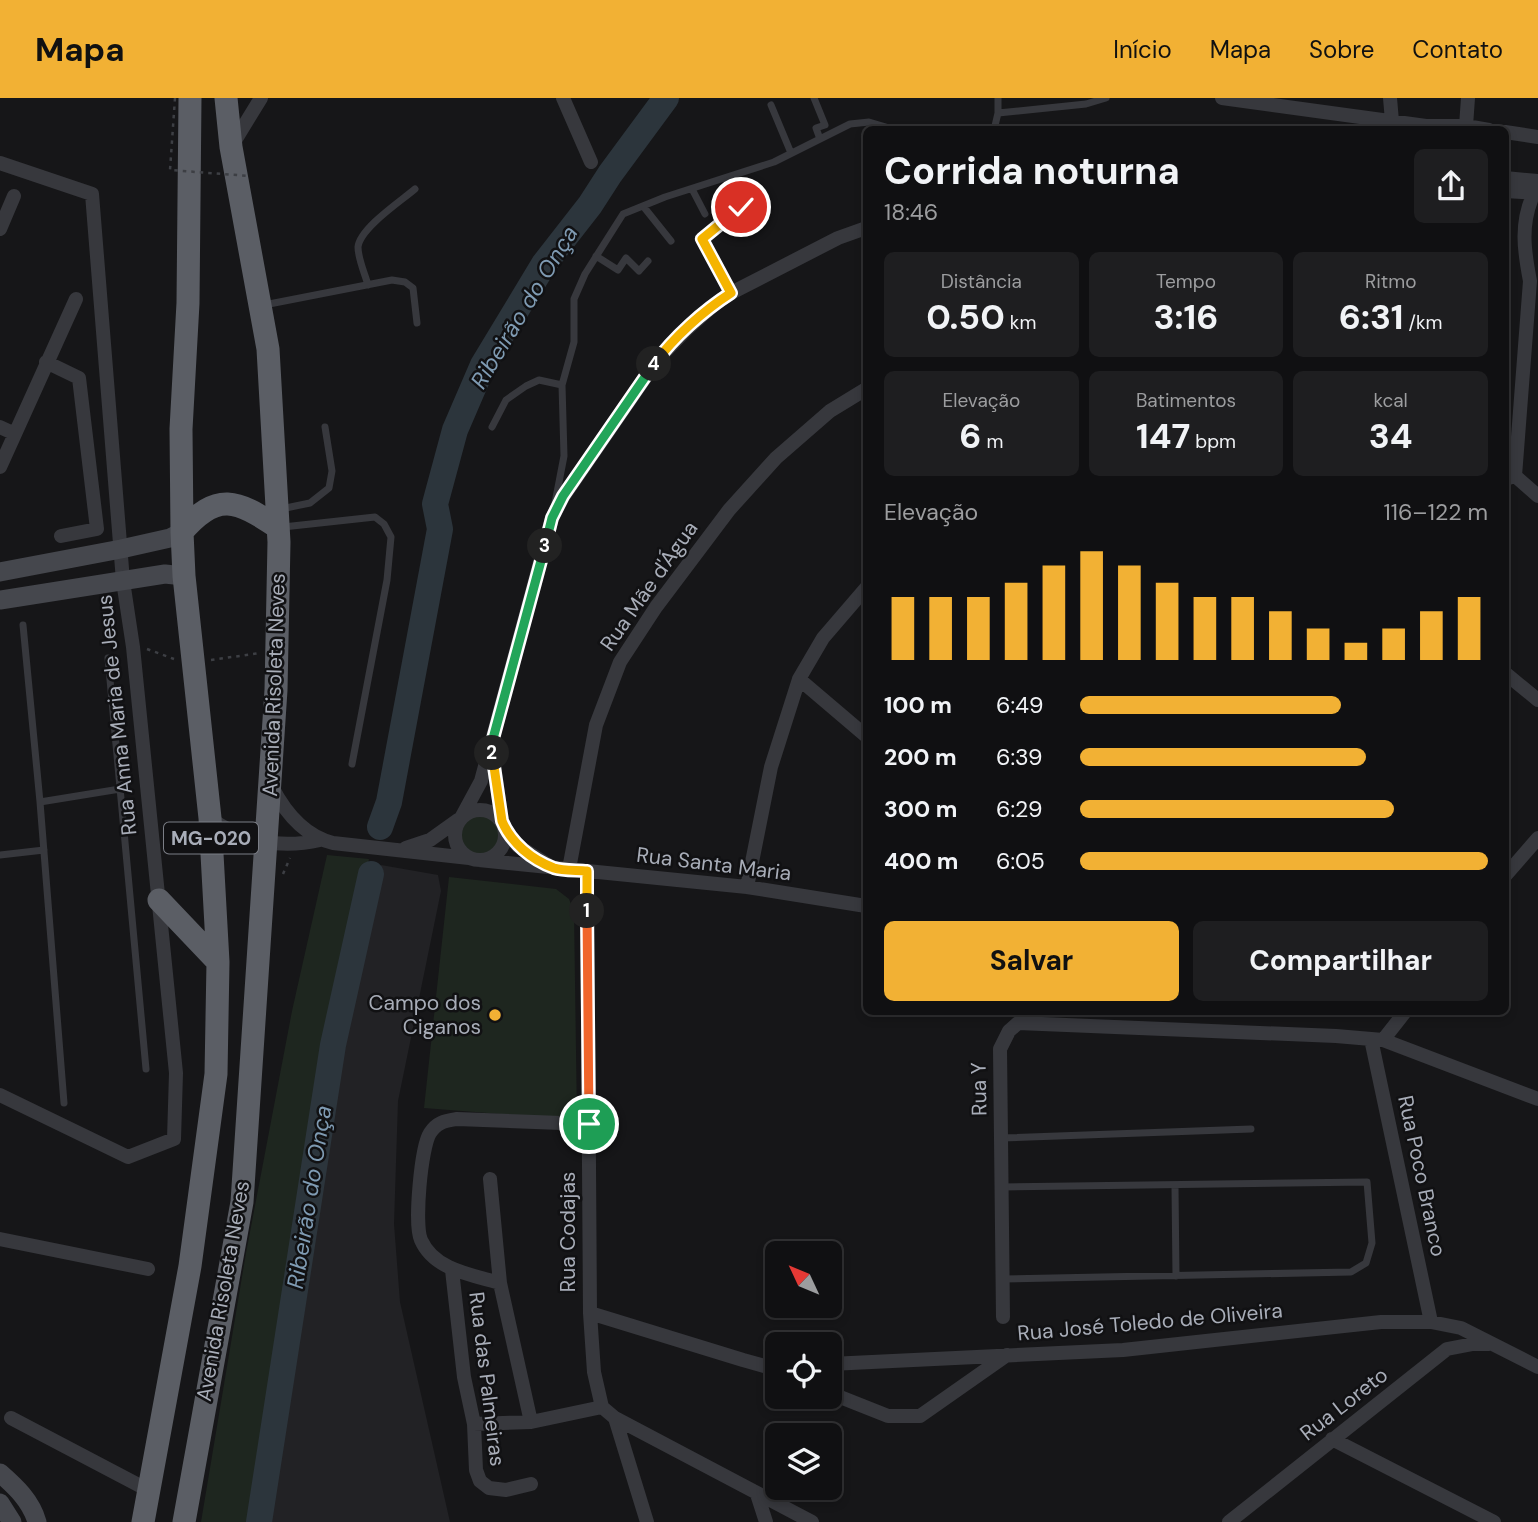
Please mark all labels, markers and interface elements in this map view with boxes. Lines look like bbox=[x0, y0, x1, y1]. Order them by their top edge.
text: Mapa bbox=[35, 28, 125, 71]
text: Início bbox=[1113, 34, 1172, 65]
text: Mapa bbox=[1210, 34, 1271, 65]
text: Sobre bbox=[1309, 34, 1374, 65]
text: Contato bbox=[1412, 34, 1503, 65]
text: Corrida noturna bbox=[884, 146, 1180, 196]
button: share bbox=[1414, 149, 1488, 223]
pin bbox=[711, 177, 771, 237]
icon: check bbox=[722, 188, 760, 226]
text: 18:46 bbox=[884, 197, 938, 227]
water label: Ribeirão do Onça bbox=[463, 220, 585, 394]
text: Distância bbox=[941, 269, 1022, 294]
text: Tempo bbox=[1156, 269, 1216, 294]
text: Ritmo bbox=[1365, 269, 1416, 294]
text: 0.50 bbox=[926, 294, 1005, 340]
text: 3:16 bbox=[1154, 294, 1218, 340]
text: 6:31 bbox=[1339, 294, 1404, 340]
text: km bbox=[1005, 310, 1036, 335]
text: /km bbox=[1404, 310, 1443, 335]
pin: 4 bbox=[636, 346, 672, 382]
text: 4 bbox=[647, 351, 660, 376]
text: Elevação bbox=[942, 388, 1020, 413]
text: Batimentos bbox=[1136, 388, 1236, 413]
text: kcal bbox=[1373, 388, 1408, 413]
text: 6 bbox=[959, 413, 981, 459]
text: 147 bbox=[1136, 413, 1190, 459]
text: 34 bbox=[1369, 413, 1413, 459]
text: m bbox=[981, 429, 1003, 454]
text: bpm bbox=[1190, 429, 1236, 454]
text: Elevação bbox=[884, 497, 978, 527]
text: 116–122 m bbox=[1384, 497, 1488, 527]
street label: Rua Mãe d'Água bbox=[594, 516, 704, 656]
pin: 3 bbox=[528, 528, 562, 564]
text: 3 bbox=[539, 533, 550, 558]
street label: Avenida Risoleta Neves bbox=[256, 573, 292, 797]
street label: Rua Anna Maria de Jesus bbox=[90, 593, 144, 837]
text: 100 m bbox=[884, 690, 952, 720]
text: 6:49 bbox=[996, 690, 1044, 720]
pin: 2 bbox=[475, 736, 510, 770]
text: 2 bbox=[486, 740, 497, 765]
text: 200 m bbox=[884, 742, 957, 772]
text: 6:39 bbox=[996, 742, 1042, 772]
text: 300 m bbox=[884, 794, 957, 824]
text: 6:29 bbox=[996, 794, 1043, 824]
road number: MG-020 bbox=[164, 822, 258, 853]
street label: Rua Santa Maria bbox=[635, 841, 793, 887]
text: 400 m bbox=[884, 846, 958, 876]
text: 6:05 bbox=[996, 846, 1045, 876]
pin: 1 bbox=[570, 894, 604, 928]
text: 1 bbox=[583, 898, 590, 923]
button: Salvar bbox=[884, 921, 1179, 1001]
button: Compartilhar bbox=[1193, 921, 1488, 1001]
place label: Campo dos Ciganos bbox=[368, 989, 481, 1041]
marker: Campo dos Ciganos bbox=[487, 1007, 503, 1023]
street label: Rua Y bbox=[965, 1062, 993, 1116]
street label: Rua Poco Branco bbox=[1391, 1093, 1453, 1259]
pin bbox=[559, 1094, 619, 1154]
water label: Ribeirão do Onça bbox=[280, 1103, 338, 1291]
icon: arrive bbox=[570, 1105, 608, 1143]
street label: Rua Codajas bbox=[554, 1172, 582, 1292]
street label: Avenida Risoleta Neves bbox=[190, 1178, 256, 1404]
north arrow bbox=[765, 1241, 842, 1318]
map controls bbox=[765, 1241, 842, 1500]
street label: Rua das Palmeiras bbox=[462, 1290, 512, 1468]
street label: Rua José Toledo de Oliveira bbox=[1016, 1296, 1284, 1348]
button: locate bbox=[765, 1332, 842, 1409]
street label: Rua Loreto bbox=[1294, 1361, 1394, 1447]
button: layers bbox=[765, 1423, 842, 1500]

